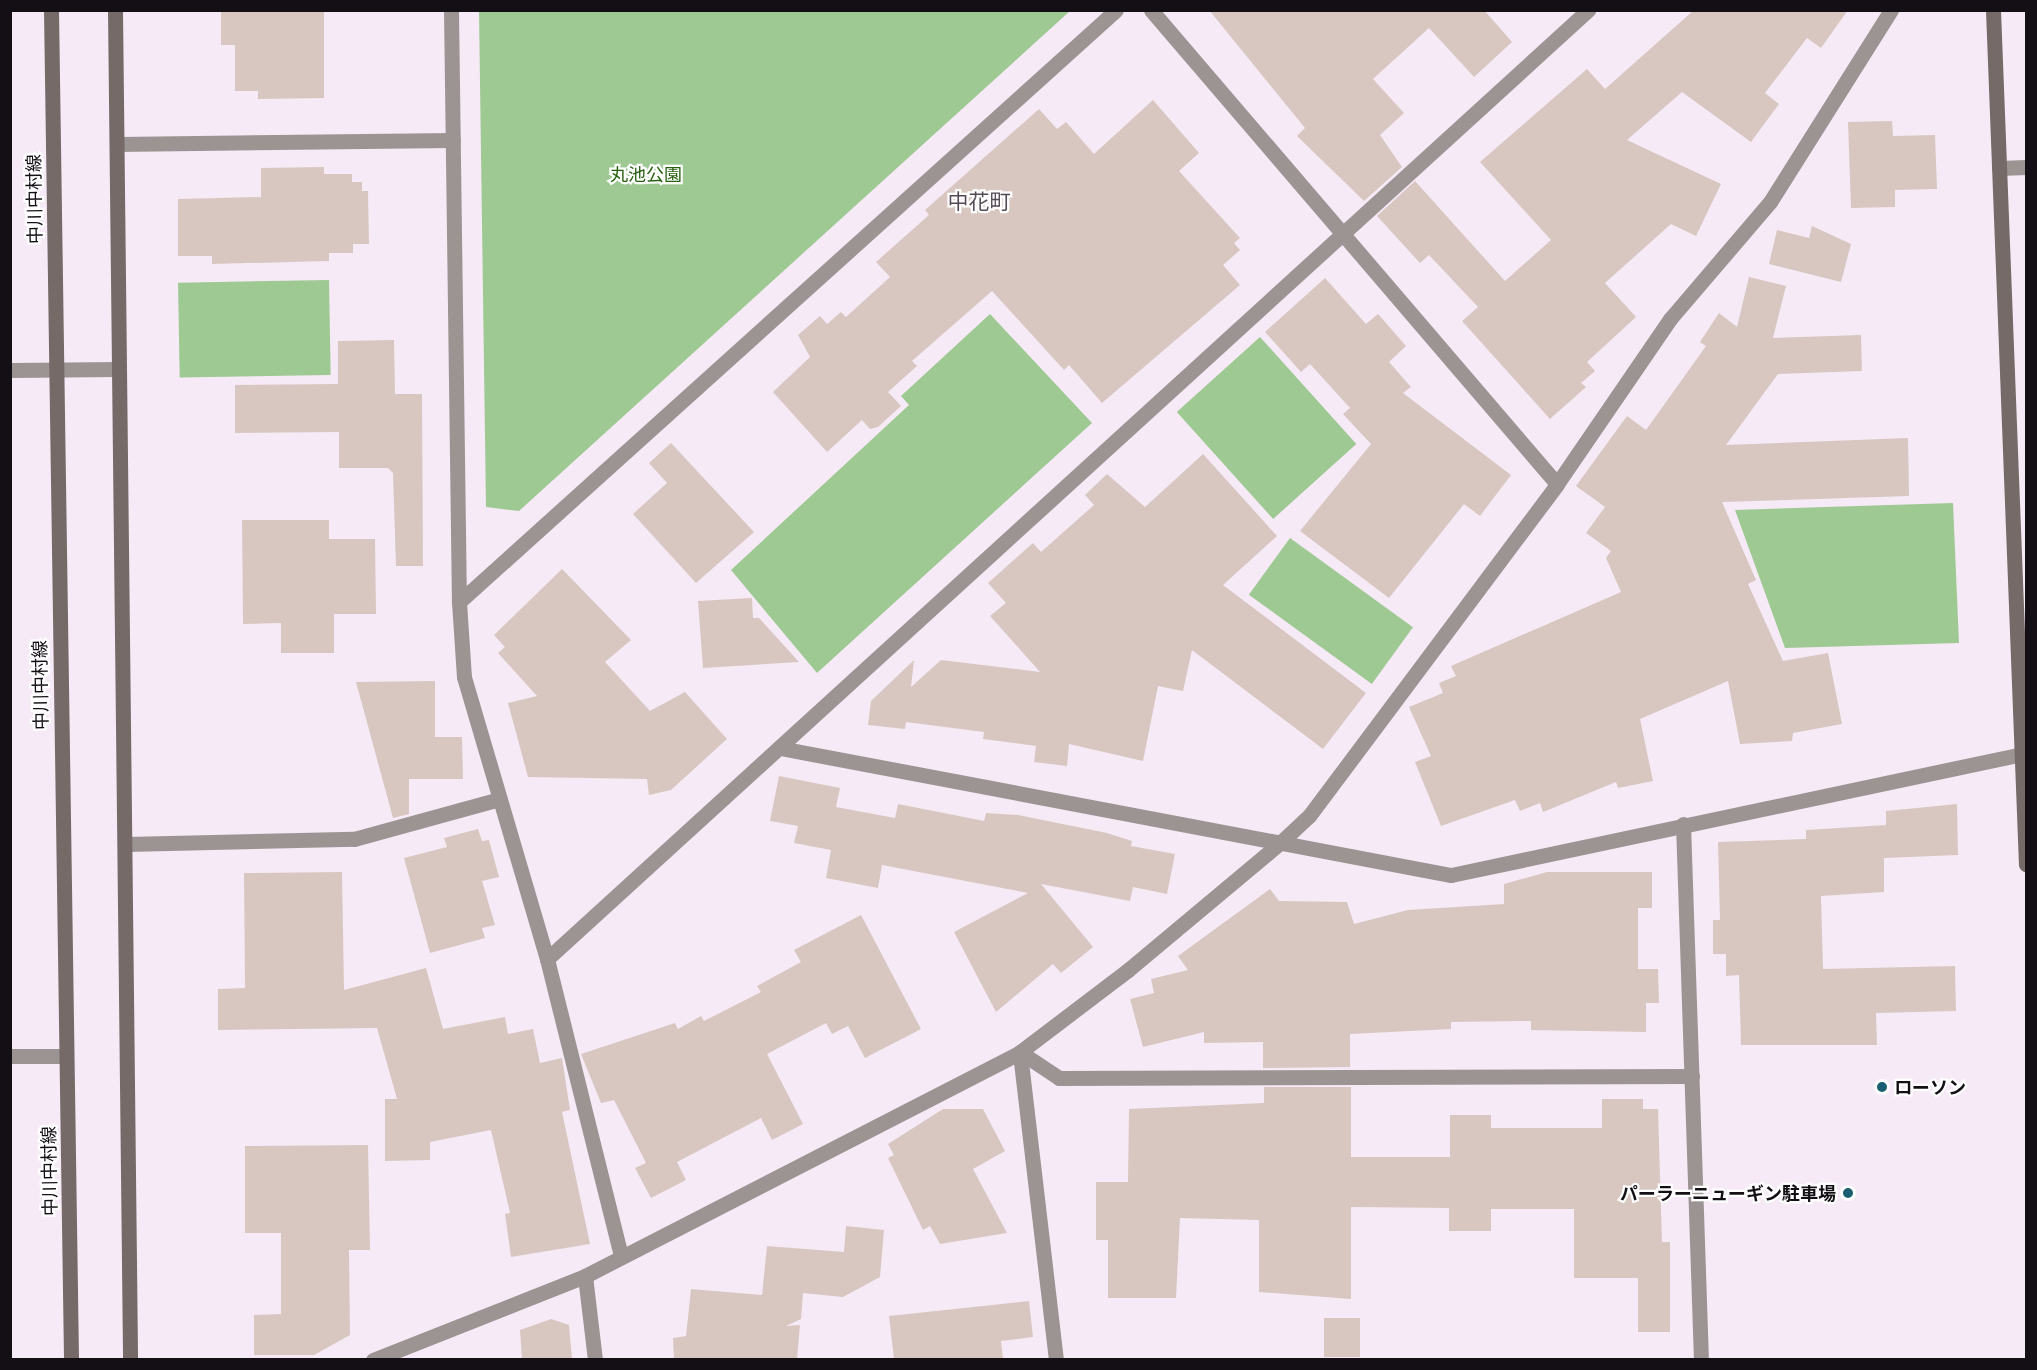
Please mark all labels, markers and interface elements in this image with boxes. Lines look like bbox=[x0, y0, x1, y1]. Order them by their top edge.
street label: 中川中村線 bbox=[22, 154, 46, 244]
park label: 丸池公園 bbox=[610, 163, 682, 185]
district label: 中花町 bbox=[948, 188, 1010, 214]
street label: 中川中村線 bbox=[28, 640, 52, 730]
place label: ローソン bbox=[1894, 1076, 1966, 1098]
marker: ローソン bbox=[1875, 1080, 1889, 1094]
street label: 中川中村線 bbox=[37, 1126, 61, 1216]
place label: パーラーニューギン駐車場 bbox=[1620, 1182, 1836, 1204]
marker: パーラーニューギン駐車場 bbox=[1841, 1186, 1855, 1200]

